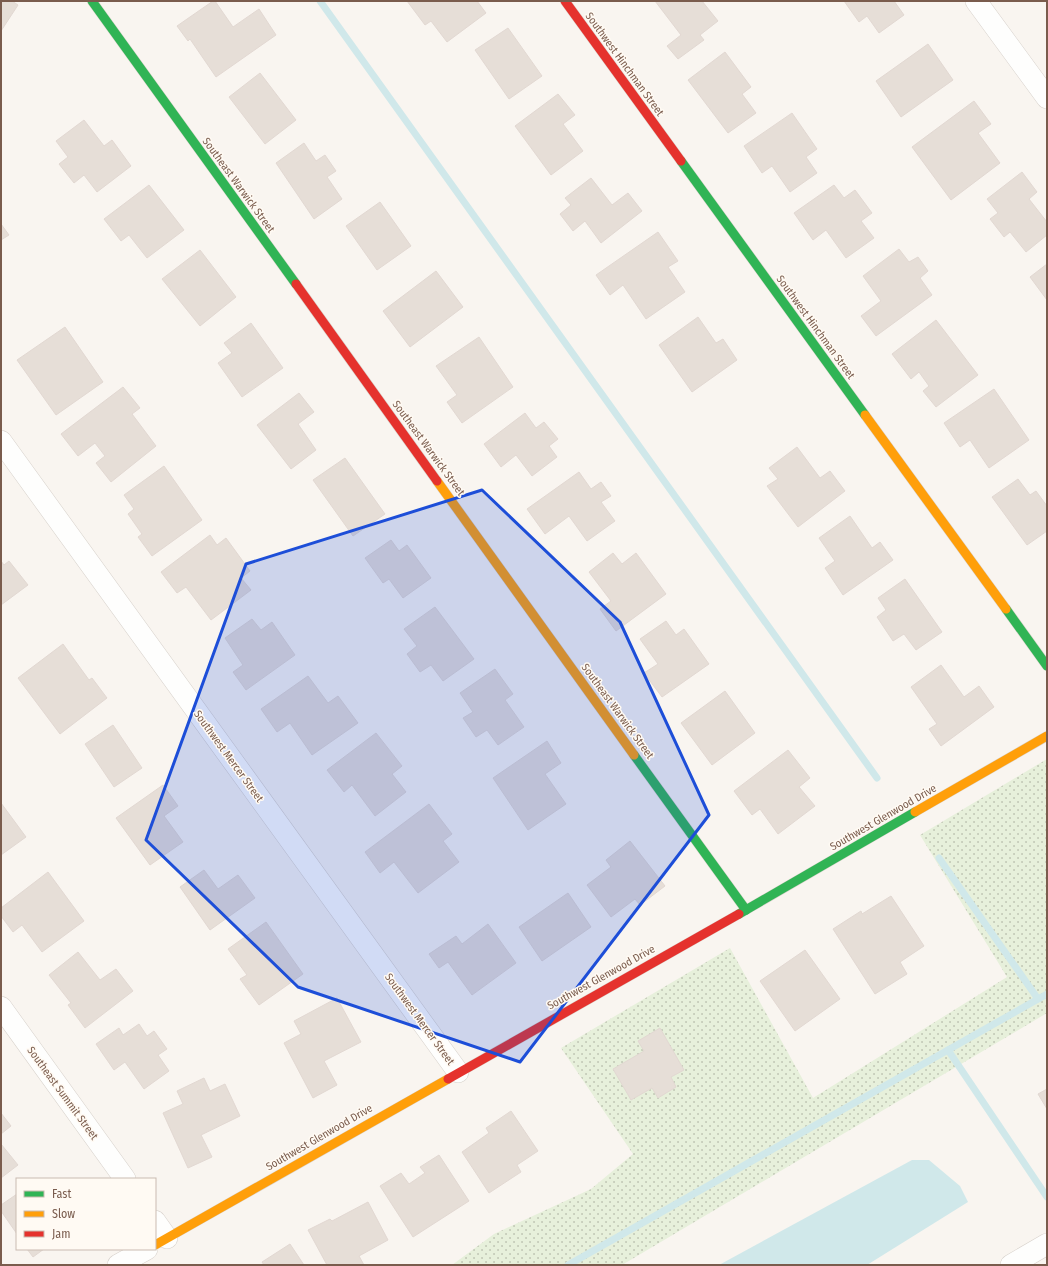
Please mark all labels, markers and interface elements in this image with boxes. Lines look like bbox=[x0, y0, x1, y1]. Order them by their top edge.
street label: Southwest Hinchman Street bbox=[583, 10, 667, 119]
street label: Southeast Warwick Street bbox=[200, 135, 278, 236]
street label: Southwest Hinchman Street bbox=[774, 273, 858, 382]
street label: Southeast Warwick Street bbox=[390, 398, 468, 499]
street label: Southeast Warwick Street bbox=[579, 661, 657, 762]
street label: Southwest Mercer Street bbox=[191, 708, 266, 805]
street label: Southwest Glenwood Drive bbox=[828, 782, 939, 853]
street label: Southwest Glenwood Drive bbox=[545, 942, 657, 1012]
street label: Southwest Mercer Street bbox=[382, 971, 457, 1068]
street label: Southeast Summit Street bbox=[24, 1044, 101, 1143]
street label: Southwest Glenwood Drive bbox=[264, 1102, 375, 1173]
legend bbox=[16, 1178, 156, 1250]
text: Fast bbox=[52, 1187, 71, 1201]
text: Slow bbox=[52, 1207, 75, 1221]
text: Jam bbox=[52, 1227, 70, 1241]

